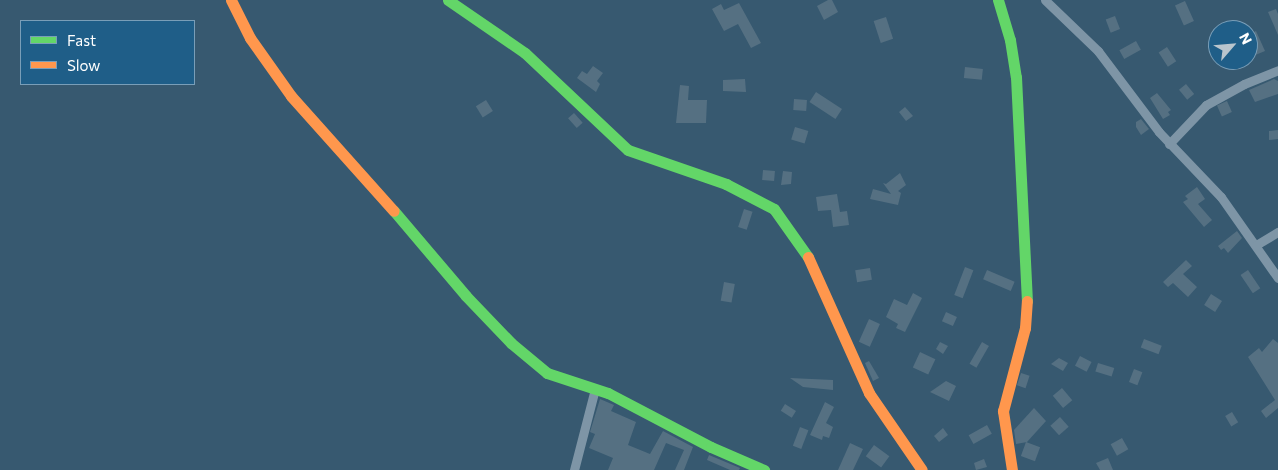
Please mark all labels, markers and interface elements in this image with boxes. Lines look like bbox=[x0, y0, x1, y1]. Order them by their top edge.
legend bbox=[20, 20, 195, 85]
north arrow bbox=[1208, 20, 1258, 70]
text: N bbox=[1236, 30, 1256, 47]
text: Fast bbox=[67, 31, 96, 49]
text: Slow bbox=[67, 56, 100, 74]

